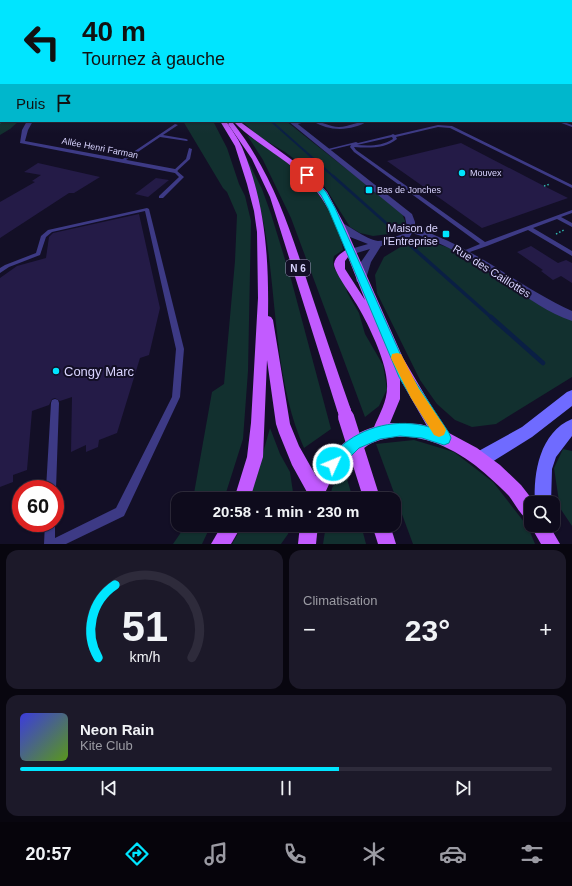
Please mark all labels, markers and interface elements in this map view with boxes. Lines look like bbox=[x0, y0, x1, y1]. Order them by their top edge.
icon: left bbox=[16, 16, 68, 68]
text: 40 m bbox=[82, 16, 146, 47]
text: Tournez à gauche bbox=[82, 49, 225, 69]
icon: arrive bbox=[53, 92, 75, 114]
text: Puis bbox=[16, 95, 45, 112]
street label: Allée Henri Farman bbox=[61, 136, 139, 160]
pin bbox=[290, 158, 324, 192]
icon: arrive bbox=[296, 164, 318, 186]
marker: Mouvex bbox=[457, 168, 467, 178]
place label: Mouvex bbox=[470, 168, 502, 178]
marker: Bas de Jonches bbox=[364, 185, 374, 195]
place label: Bas de Jonches bbox=[377, 185, 442, 195]
place label: Maison de l'Entreprise bbox=[383, 222, 438, 247]
marker: Maison de l'Entreprise bbox=[441, 229, 451, 239]
street label: Rue des Caillottes bbox=[451, 242, 533, 300]
road number: N 6 bbox=[286, 260, 310, 276]
place label: Congy Marc bbox=[64, 364, 135, 379]
marker: Congy Marc bbox=[51, 366, 61, 376]
position arrow bbox=[312, 443, 354, 485]
speed limit sign: 60 bbox=[12, 480, 64, 532]
map controls bbox=[524, 496, 560, 532]
button: search bbox=[524, 496, 560, 532]
text: 20:58 · 1 min · 230 m bbox=[213, 503, 359, 520]
text: Climatisation bbox=[303, 593, 377, 608]
text: 51 bbox=[121, 602, 168, 649]
text: 23° bbox=[405, 614, 450, 647]
text: − bbox=[303, 617, 316, 642]
text: + bbox=[539, 617, 552, 642]
text: km/h bbox=[129, 648, 160, 664]
text: Neon Rain bbox=[80, 721, 154, 738]
text: Kite Club bbox=[80, 738, 133, 753]
icon: previous bbox=[98, 777, 120, 799]
icon: pause bbox=[275, 777, 297, 799]
icon: next bbox=[452, 777, 474, 799]
icon: directions bbox=[123, 840, 151, 868]
icon: music bbox=[202, 840, 230, 868]
icon: phone bbox=[281, 840, 309, 868]
icon: climate bbox=[360, 840, 388, 868]
icon: car bbox=[439, 840, 467, 868]
icon: filters bbox=[518, 840, 546, 868]
text: 20:57 bbox=[26, 844, 72, 864]

